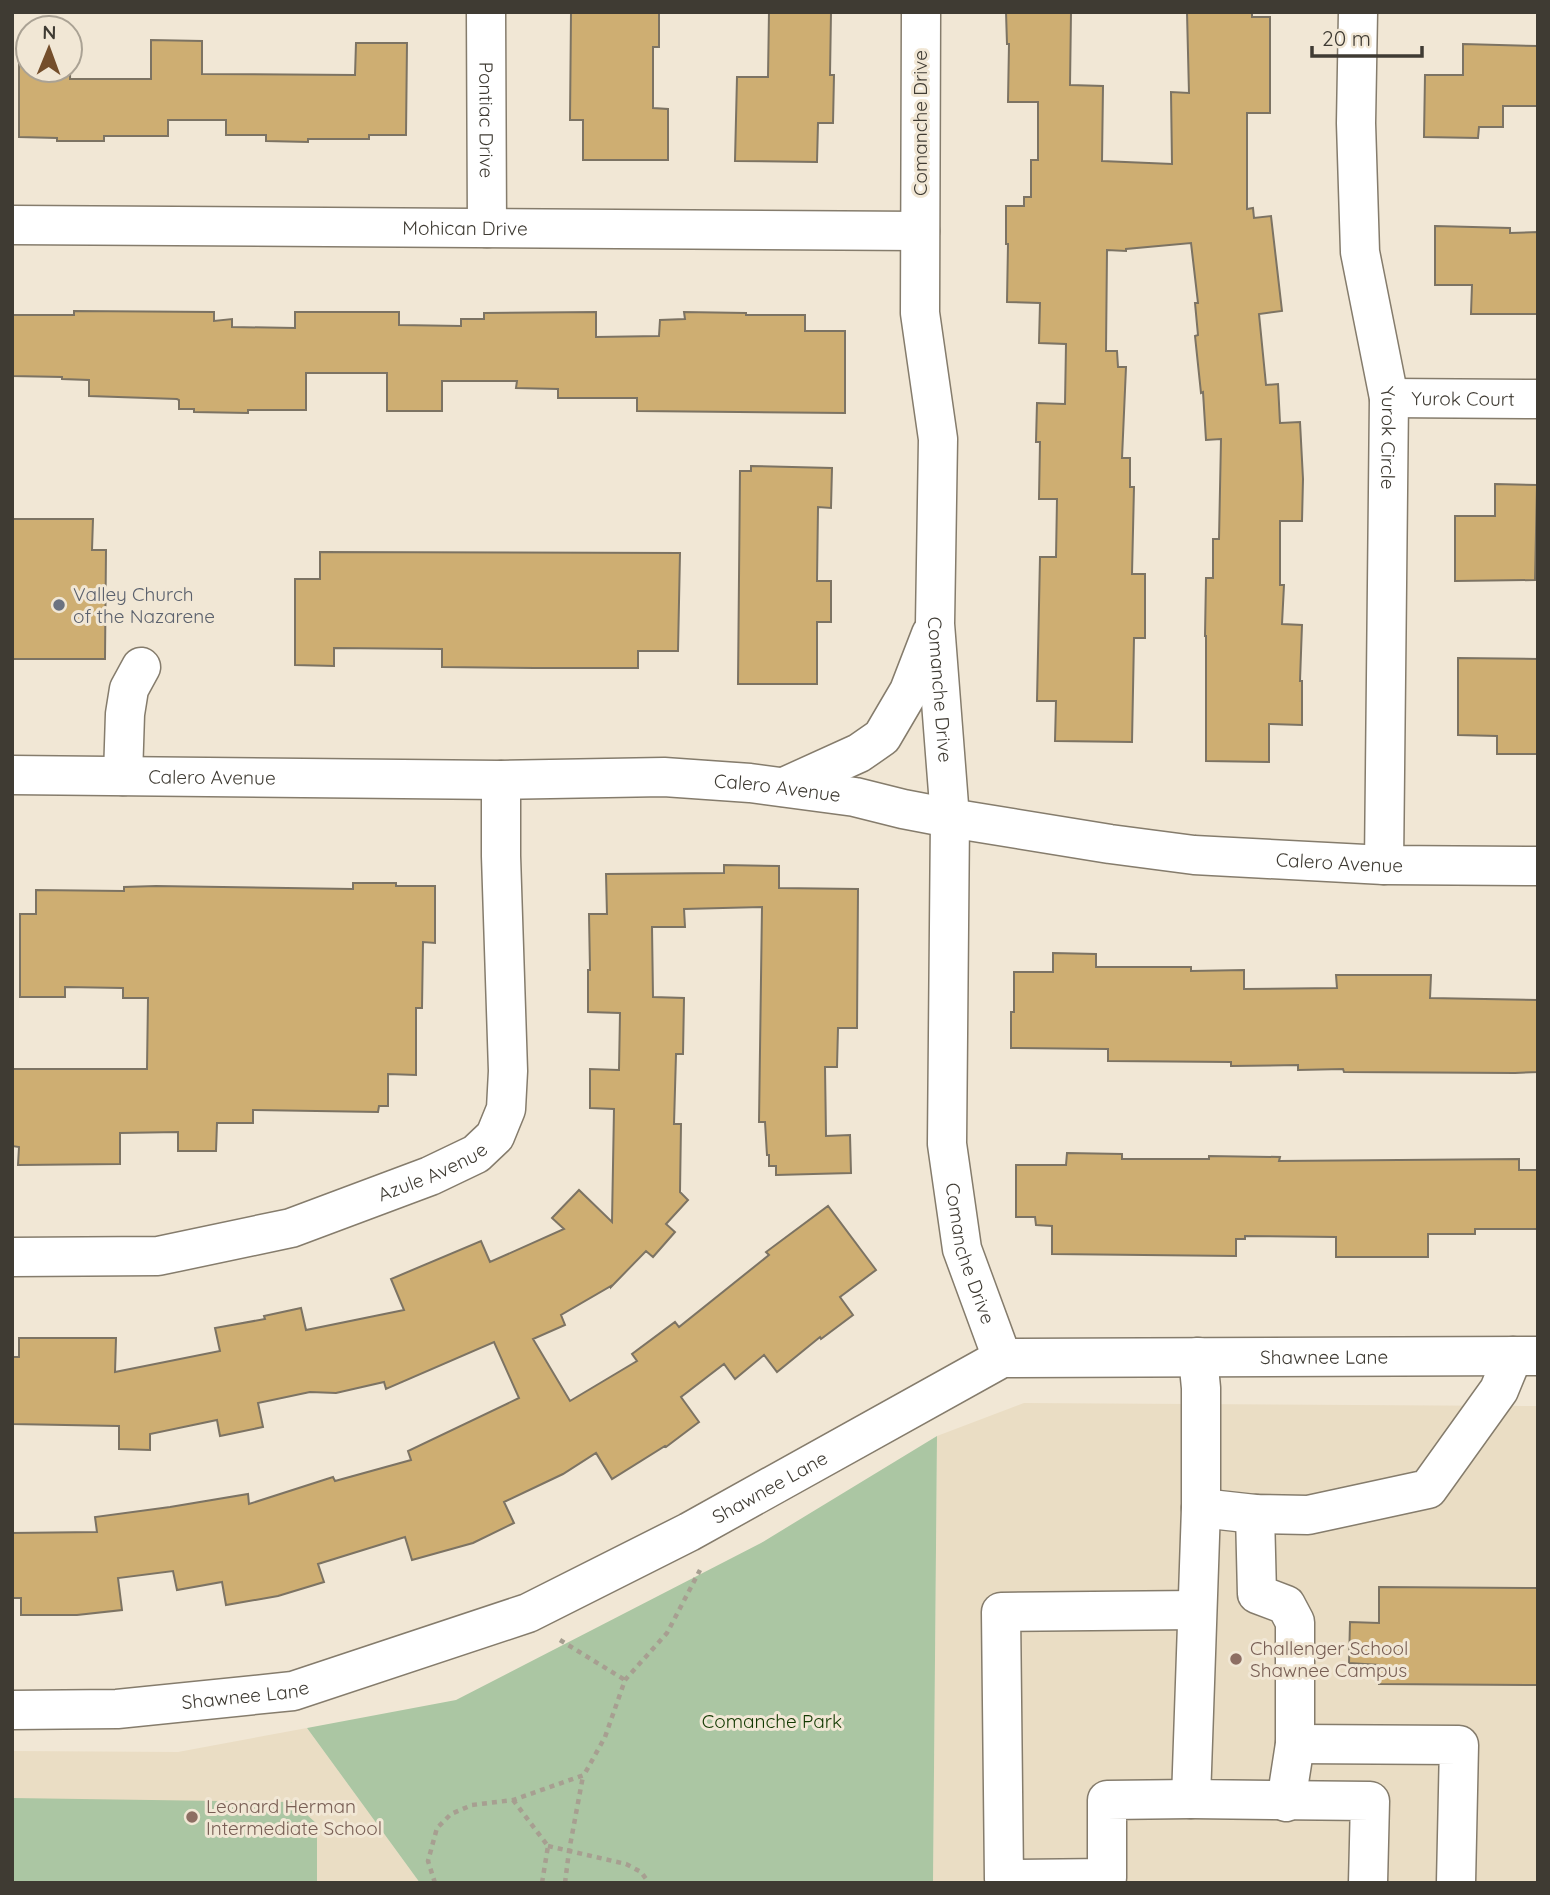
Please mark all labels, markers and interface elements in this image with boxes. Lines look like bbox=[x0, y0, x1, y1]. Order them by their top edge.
north arrow bbox=[14, 14, 84, 84]
scale bar bbox=[1312, 14, 1422, 58]
text: N bbox=[42, 20, 56, 44]
text: 20 m bbox=[1322, 25, 1371, 51]
street label: Comanche Drive bbox=[908, 50, 932, 196]
street label: Pontiac Drive bbox=[474, 62, 499, 178]
street label: Mohican Drive bbox=[402, 216, 528, 240]
street label: Yurok Circle bbox=[1375, 384, 1401, 490]
street label: Yurok Court bbox=[1411, 386, 1515, 411]
place label: Valley Church of the Nazarene bbox=[73, 582, 215, 628]
marker: Valley Church of the Nazarene bbox=[51, 597, 67, 613]
street label: Comanche Drive bbox=[923, 616, 958, 763]
street label: Calero Avenue bbox=[148, 764, 276, 790]
street label: Calero Avenue bbox=[713, 769, 842, 807]
street label: Calero Avenue bbox=[1275, 847, 1403, 877]
street label: Azule Avenue bbox=[374, 1137, 493, 1207]
street label: Comanche Drive bbox=[941, 1181, 1001, 1327]
street label: Shawnee Lane bbox=[1260, 1345, 1388, 1369]
street label: Shawnee Lane bbox=[708, 1446, 831, 1529]
place label: Challenger School Shawnee Campus bbox=[1250, 1636, 1408, 1682]
marker: Challenger School Shawnee Campus bbox=[1228, 1651, 1244, 1667]
street label: Shawnee Lane bbox=[180, 1675, 312, 1714]
park label: Comanche Park bbox=[702, 1709, 842, 1733]
place label: Leonard Herman Intermediate School bbox=[206, 1794, 382, 1840]
marker: Leonard Herman Intermediate School bbox=[184, 1809, 200, 1825]

